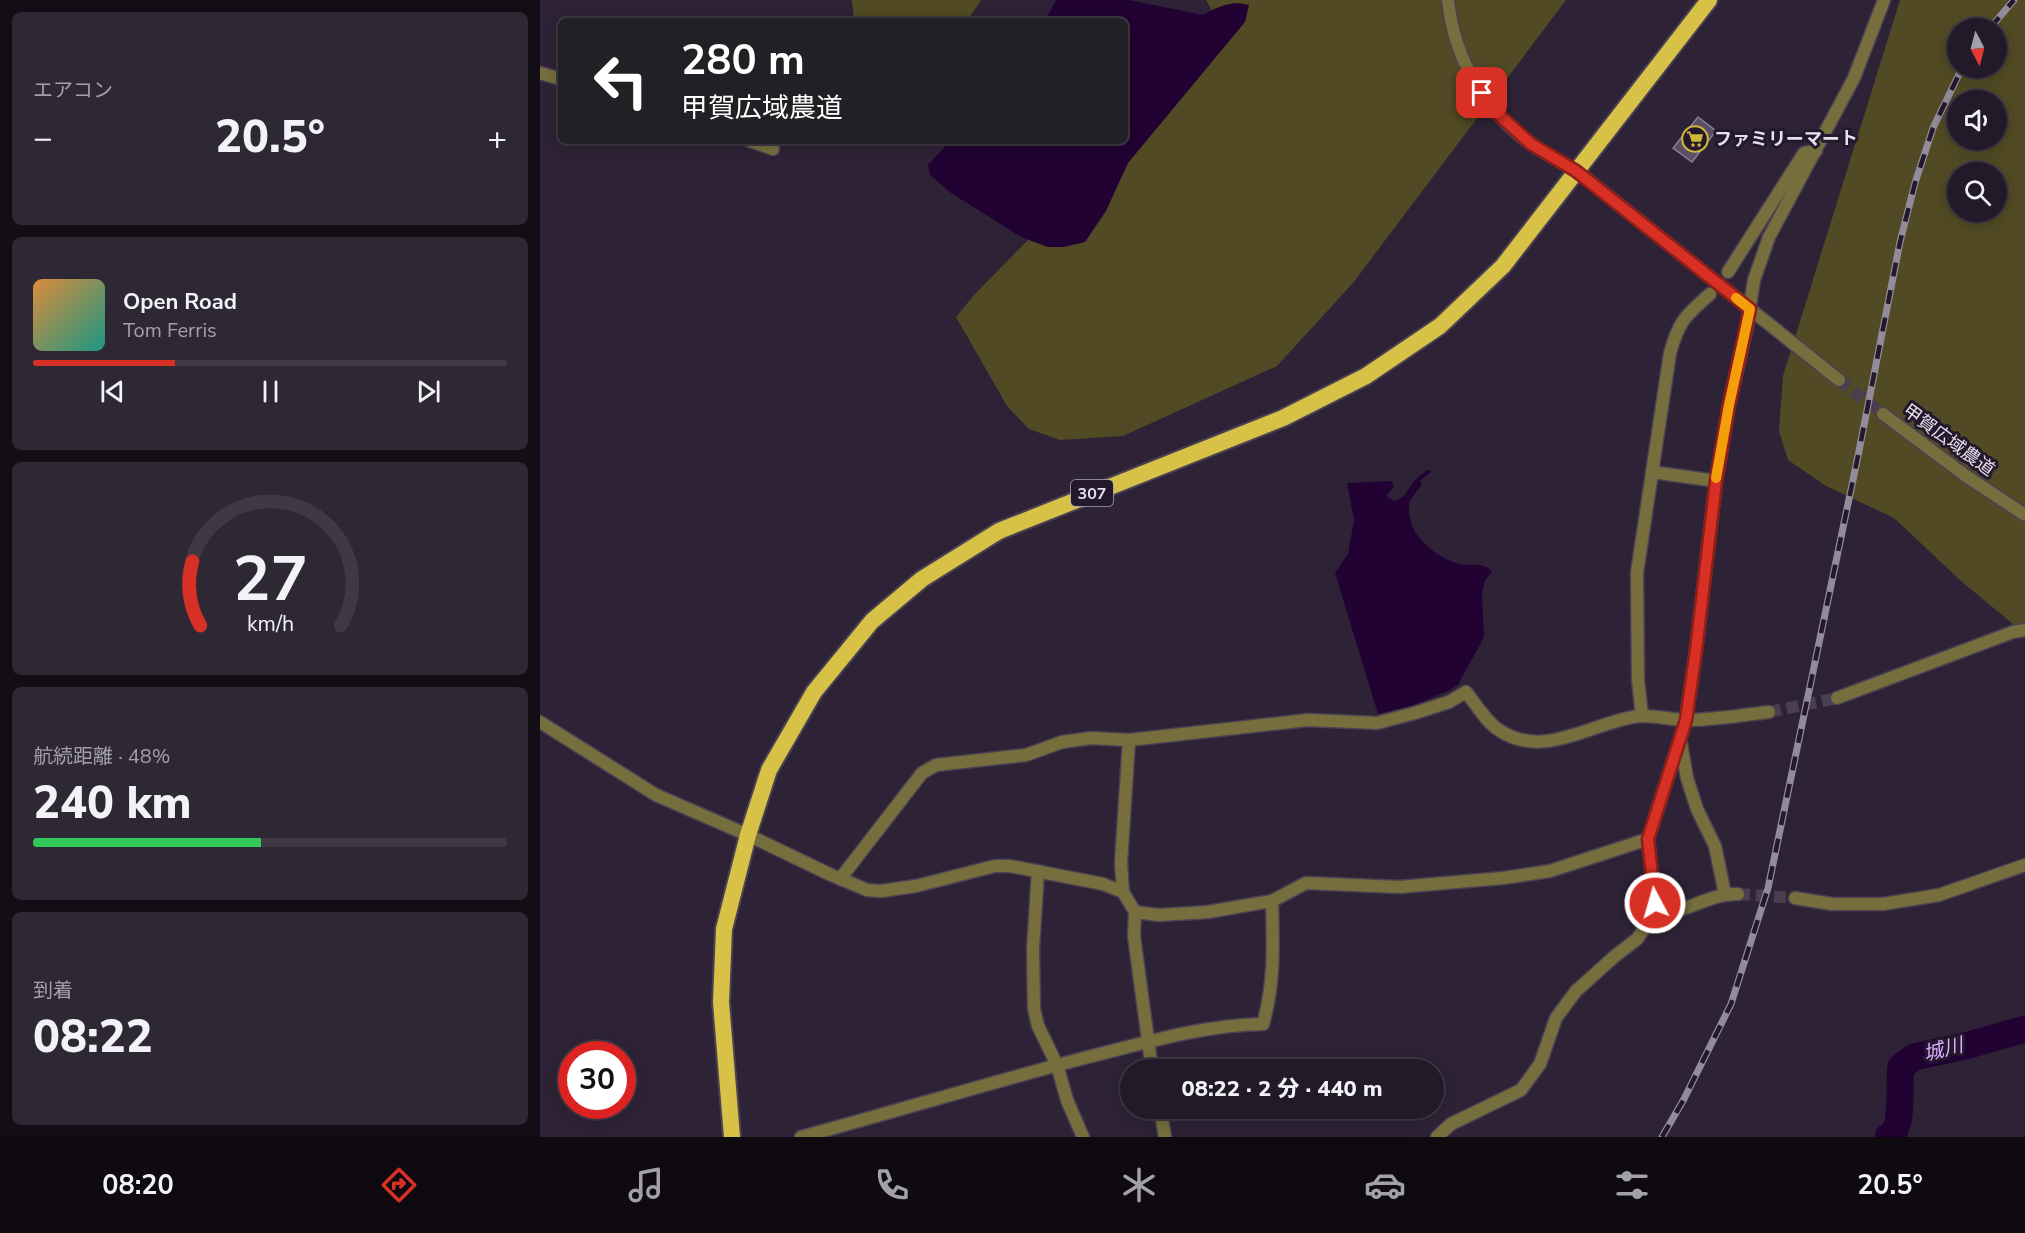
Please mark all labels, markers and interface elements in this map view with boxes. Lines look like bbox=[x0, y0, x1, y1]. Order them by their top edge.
north arrow bbox=[1947, 18, 2007, 78]
map controls bbox=[1947, 18, 2007, 222]
text: 280 m bbox=[681, 32, 805, 89]
icon: left bbox=[582, 42, 660, 120]
pin bbox=[1456, 67, 1507, 118]
icon: arrive bbox=[1465, 76, 1498, 109]
text: エアコン bbox=[33, 77, 113, 104]
text: 甲賀広域農道 bbox=[681, 90, 843, 127]
button: sound bbox=[1947, 90, 2007, 150]
text: 20.5° bbox=[215, 107, 325, 168]
text: − bbox=[33, 116, 53, 161]
text: + bbox=[487, 116, 507, 161]
supermarket icon: ファミリーマート bbox=[1680, 124, 1710, 154]
place label: ファミリーマート bbox=[1714, 127, 1858, 151]
button: search bbox=[1947, 162, 2007, 222]
text: Open Road bbox=[123, 287, 237, 317]
text: Tom Ferris bbox=[123, 317, 217, 344]
icon: previous bbox=[96, 375, 129, 408]
icon: pause bbox=[254, 375, 287, 408]
icon: next bbox=[412, 375, 445, 408]
street label: 甲賀広域農道 bbox=[1898, 399, 2000, 481]
road number: 307 bbox=[1071, 480, 1113, 506]
text: 27 bbox=[233, 537, 307, 622]
text: km/h bbox=[246, 609, 294, 639]
text: 航続距離 · 48% bbox=[33, 743, 170, 770]
text: 240 km bbox=[33, 773, 192, 834]
position arrow bbox=[1623, 871, 1687, 935]
text: 到着 bbox=[33, 977, 73, 1004]
text: 08:22 bbox=[33, 1007, 153, 1068]
water label: 城川 bbox=[1920, 1031, 1968, 1067]
speed limit sign: 30 bbox=[558, 1041, 636, 1119]
text: 08:22 · 2 分 · 440 m bbox=[1181, 1074, 1383, 1104]
icon: directions bbox=[378, 1164, 420, 1206]
icon: music bbox=[625, 1164, 667, 1206]
icon: phone bbox=[871, 1164, 913, 1206]
icon: climate bbox=[1118, 1164, 1160, 1206]
icon: car bbox=[1364, 1164, 1406, 1206]
icon: filters bbox=[1611, 1164, 1653, 1206]
text: 08:20 bbox=[102, 1167, 174, 1204]
text: 20.5° bbox=[1857, 1167, 1923, 1204]

